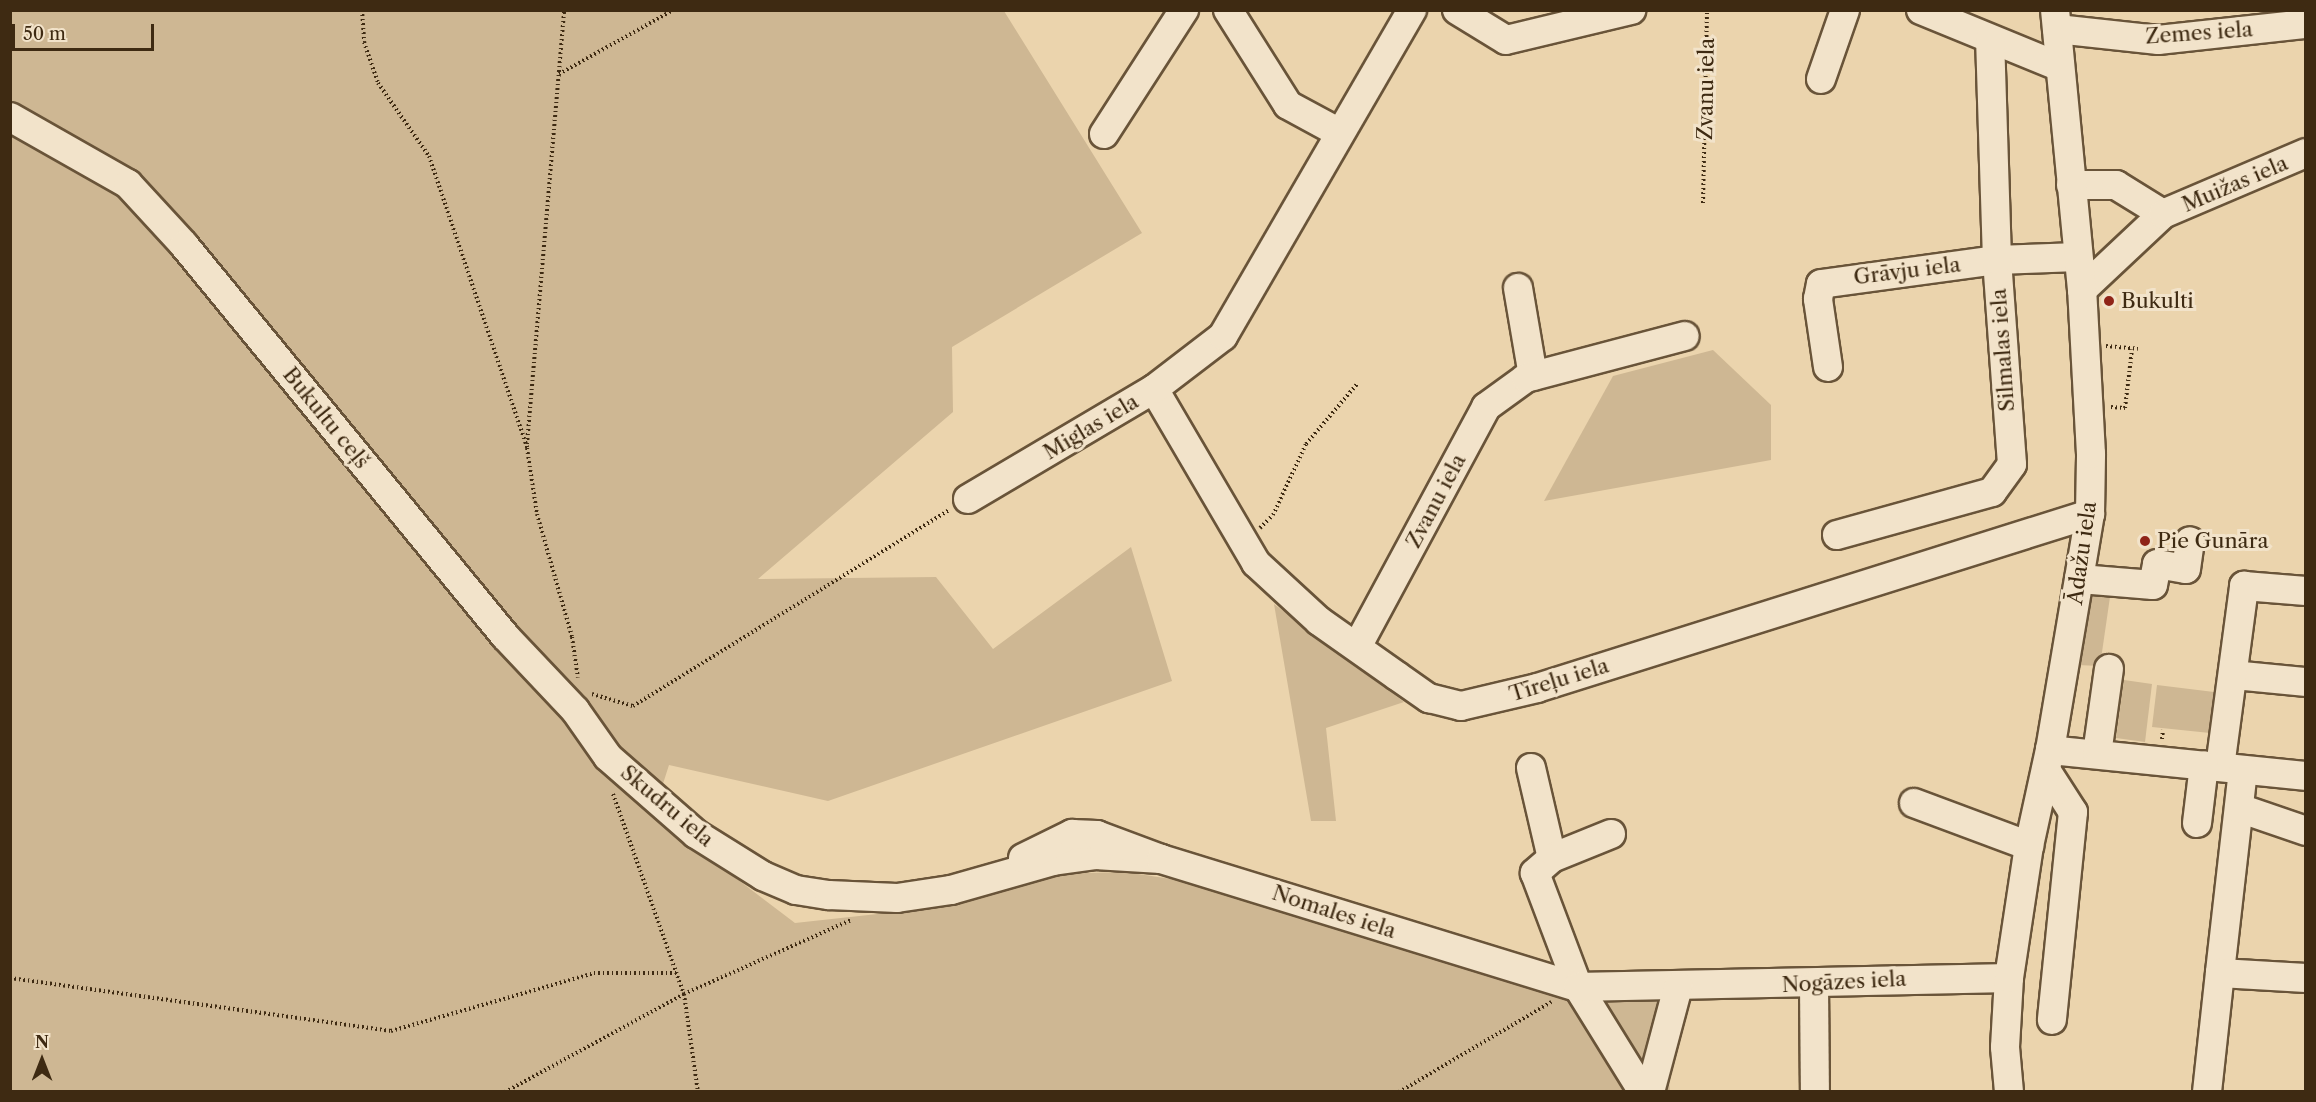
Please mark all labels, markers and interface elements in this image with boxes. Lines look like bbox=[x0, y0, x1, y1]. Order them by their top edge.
scale bar bbox=[15, 12, 158, 50]
street label: Zemes iela bbox=[2145, 17, 2253, 49]
text: 50 m bbox=[23, 23, 66, 45]
street label: Zvanu iela bbox=[1693, 38, 1719, 140]
street label: Muižas iela bbox=[2178, 150, 2292, 218]
street label: Grāvju iela bbox=[1852, 252, 1962, 290]
street label: Silmalas iela bbox=[1986, 288, 2020, 412]
place label: Bukulti bbox=[2121, 288, 2194, 314]
marker: Bukulti bbox=[2102, 294, 2116, 308]
street label: Bukultu ceļš bbox=[278, 362, 374, 474]
street label: Miglas iela bbox=[1039, 389, 1143, 465]
street label: Zvanu iela bbox=[1401, 450, 1471, 552]
street label: Ādažu iela bbox=[2062, 500, 2102, 606]
place label: Pie Gunāra bbox=[2157, 528, 2269, 554]
marker: Pie Gunāra bbox=[2138, 534, 2152, 548]
street label: Tīreļu iela bbox=[1506, 653, 1612, 707]
street label: Skudru iela bbox=[616, 760, 718, 852]
street label: Nomales iela bbox=[1269, 880, 1399, 944]
street label: Nogāzes iela bbox=[1781, 966, 1907, 998]
north arrow bbox=[12, 1030, 72, 1090]
text: N bbox=[35, 1032, 49, 1052]

